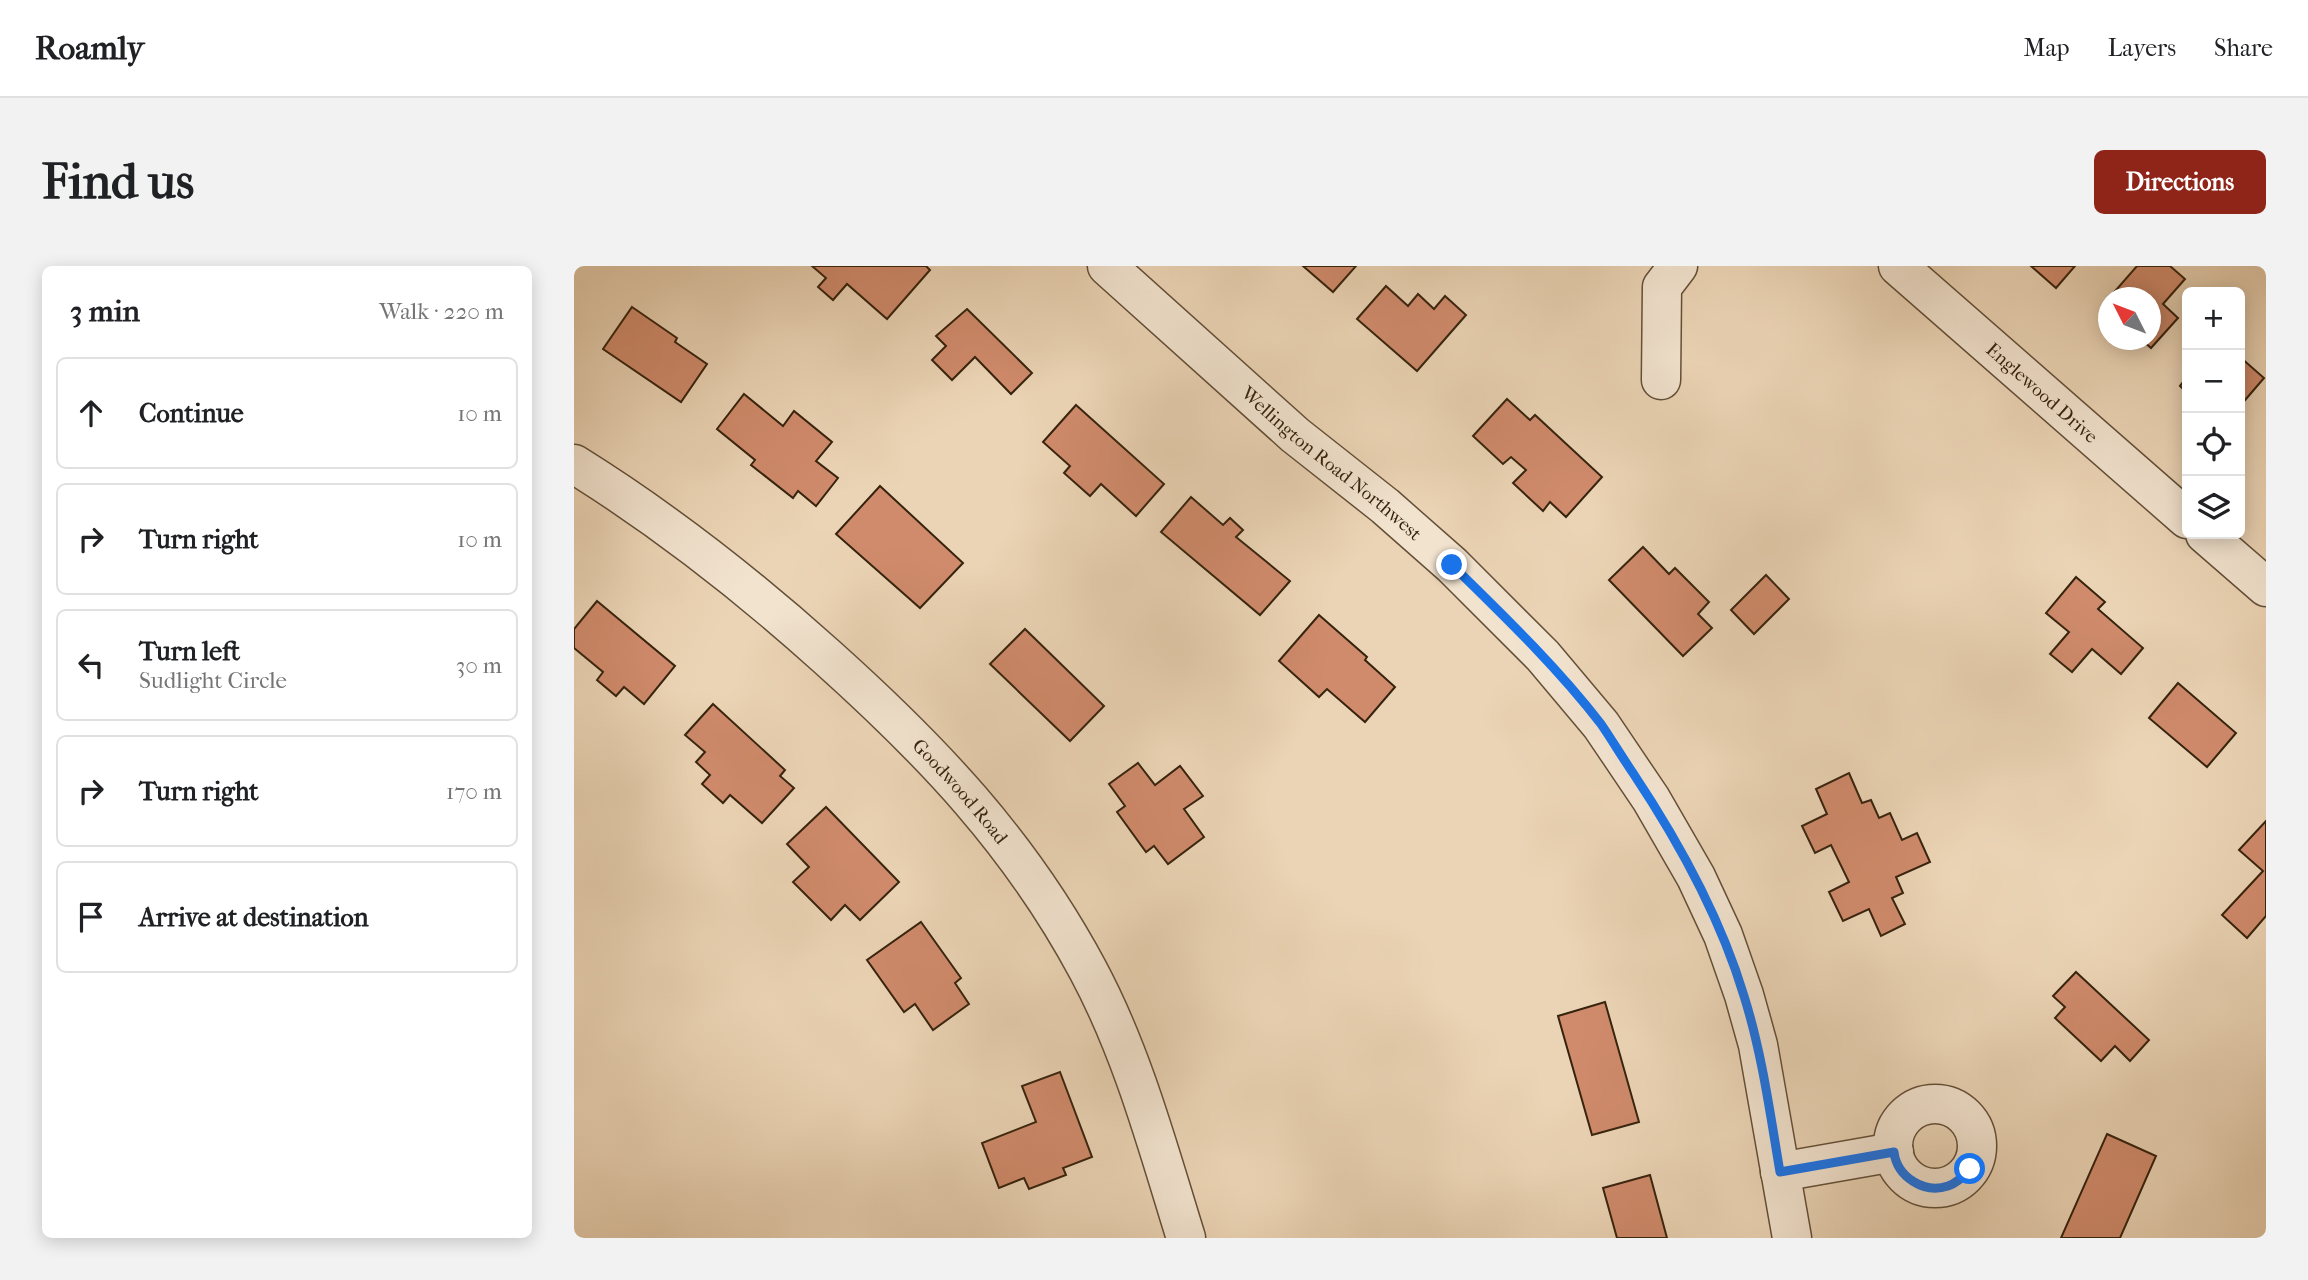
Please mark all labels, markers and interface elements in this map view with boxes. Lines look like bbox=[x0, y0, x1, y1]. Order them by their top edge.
text: Roamly bbox=[35, 29, 144, 68]
text: Map bbox=[2024, 34, 2070, 62]
text: Layers bbox=[2108, 34, 2176, 62]
text: Share bbox=[2214, 34, 2273, 62]
button: Directions bbox=[2094, 150, 2266, 214]
text: Find us bbox=[42, 153, 194, 211]
north arrow bbox=[2098, 287, 2161, 350]
map controls bbox=[2182, 287, 2245, 539]
button: + bbox=[2182, 287, 2245, 350]
text: 3 min bbox=[70, 294, 140, 329]
text: Walk · 220 m bbox=[379, 298, 504, 325]
street label: Englewood Drive bbox=[1981, 338, 2102, 448]
button: − bbox=[2182, 350, 2245, 413]
street label: Wellington Road Northwest bbox=[1236, 382, 1426, 545]
icon: ahead bbox=[72, 394, 110, 432]
text: Continue bbox=[139, 398, 244, 429]
text: 10 m bbox=[457, 400, 502, 427]
button: locate bbox=[2182, 413, 2245, 476]
button: layers bbox=[2182, 476, 2245, 539]
icon: right bbox=[72, 520, 110, 558]
text: Turn right bbox=[139, 524, 259, 555]
text: 10 m bbox=[457, 526, 502, 553]
route end bbox=[1436, 549, 1467, 580]
text: Turn left bbox=[139, 636, 240, 667]
icon: left bbox=[72, 646, 110, 684]
text: 30 m bbox=[456, 652, 502, 679]
text: Sudlight Circle bbox=[139, 667, 287, 694]
street label: Goodwood Road bbox=[908, 735, 1012, 849]
icon: right bbox=[72, 772, 110, 810]
text: Turn right bbox=[139, 776, 259, 807]
text: 170 m bbox=[446, 778, 502, 805]
icon: arrive bbox=[72, 898, 110, 936]
text: Arrive at destination bbox=[139, 902, 369, 933]
route start bbox=[1954, 1153, 1985, 1184]

